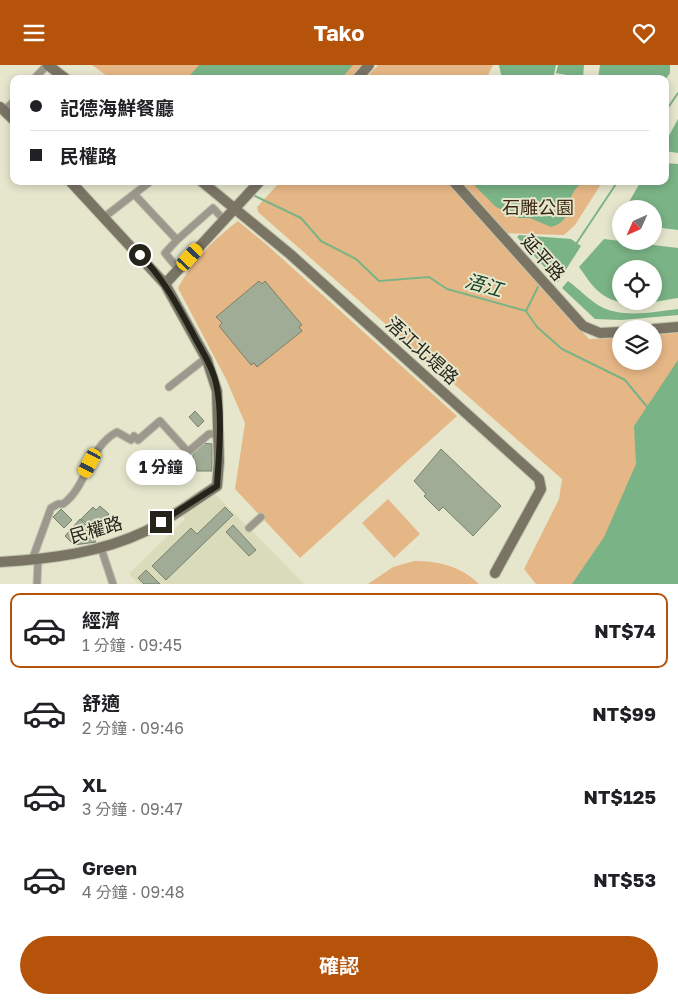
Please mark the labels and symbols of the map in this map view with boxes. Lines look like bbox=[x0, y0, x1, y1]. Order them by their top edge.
park label: 石雕公園 bbox=[502, 196, 574, 218]
north arrow bbox=[612, 200, 662, 250]
street label: 延平路 bbox=[518, 230, 570, 285]
car bbox=[174, 241, 205, 273]
route start bbox=[129, 244, 151, 266]
water label: 浯江 bbox=[463, 268, 507, 301]
street label: 浯江北堤路 bbox=[382, 312, 463, 389]
car bbox=[76, 446, 103, 480]
callout: 1 分鐘 bbox=[126, 449, 196, 485]
street label: 民權路 bbox=[67, 511, 125, 547]
route end bbox=[150, 511, 172, 533]

